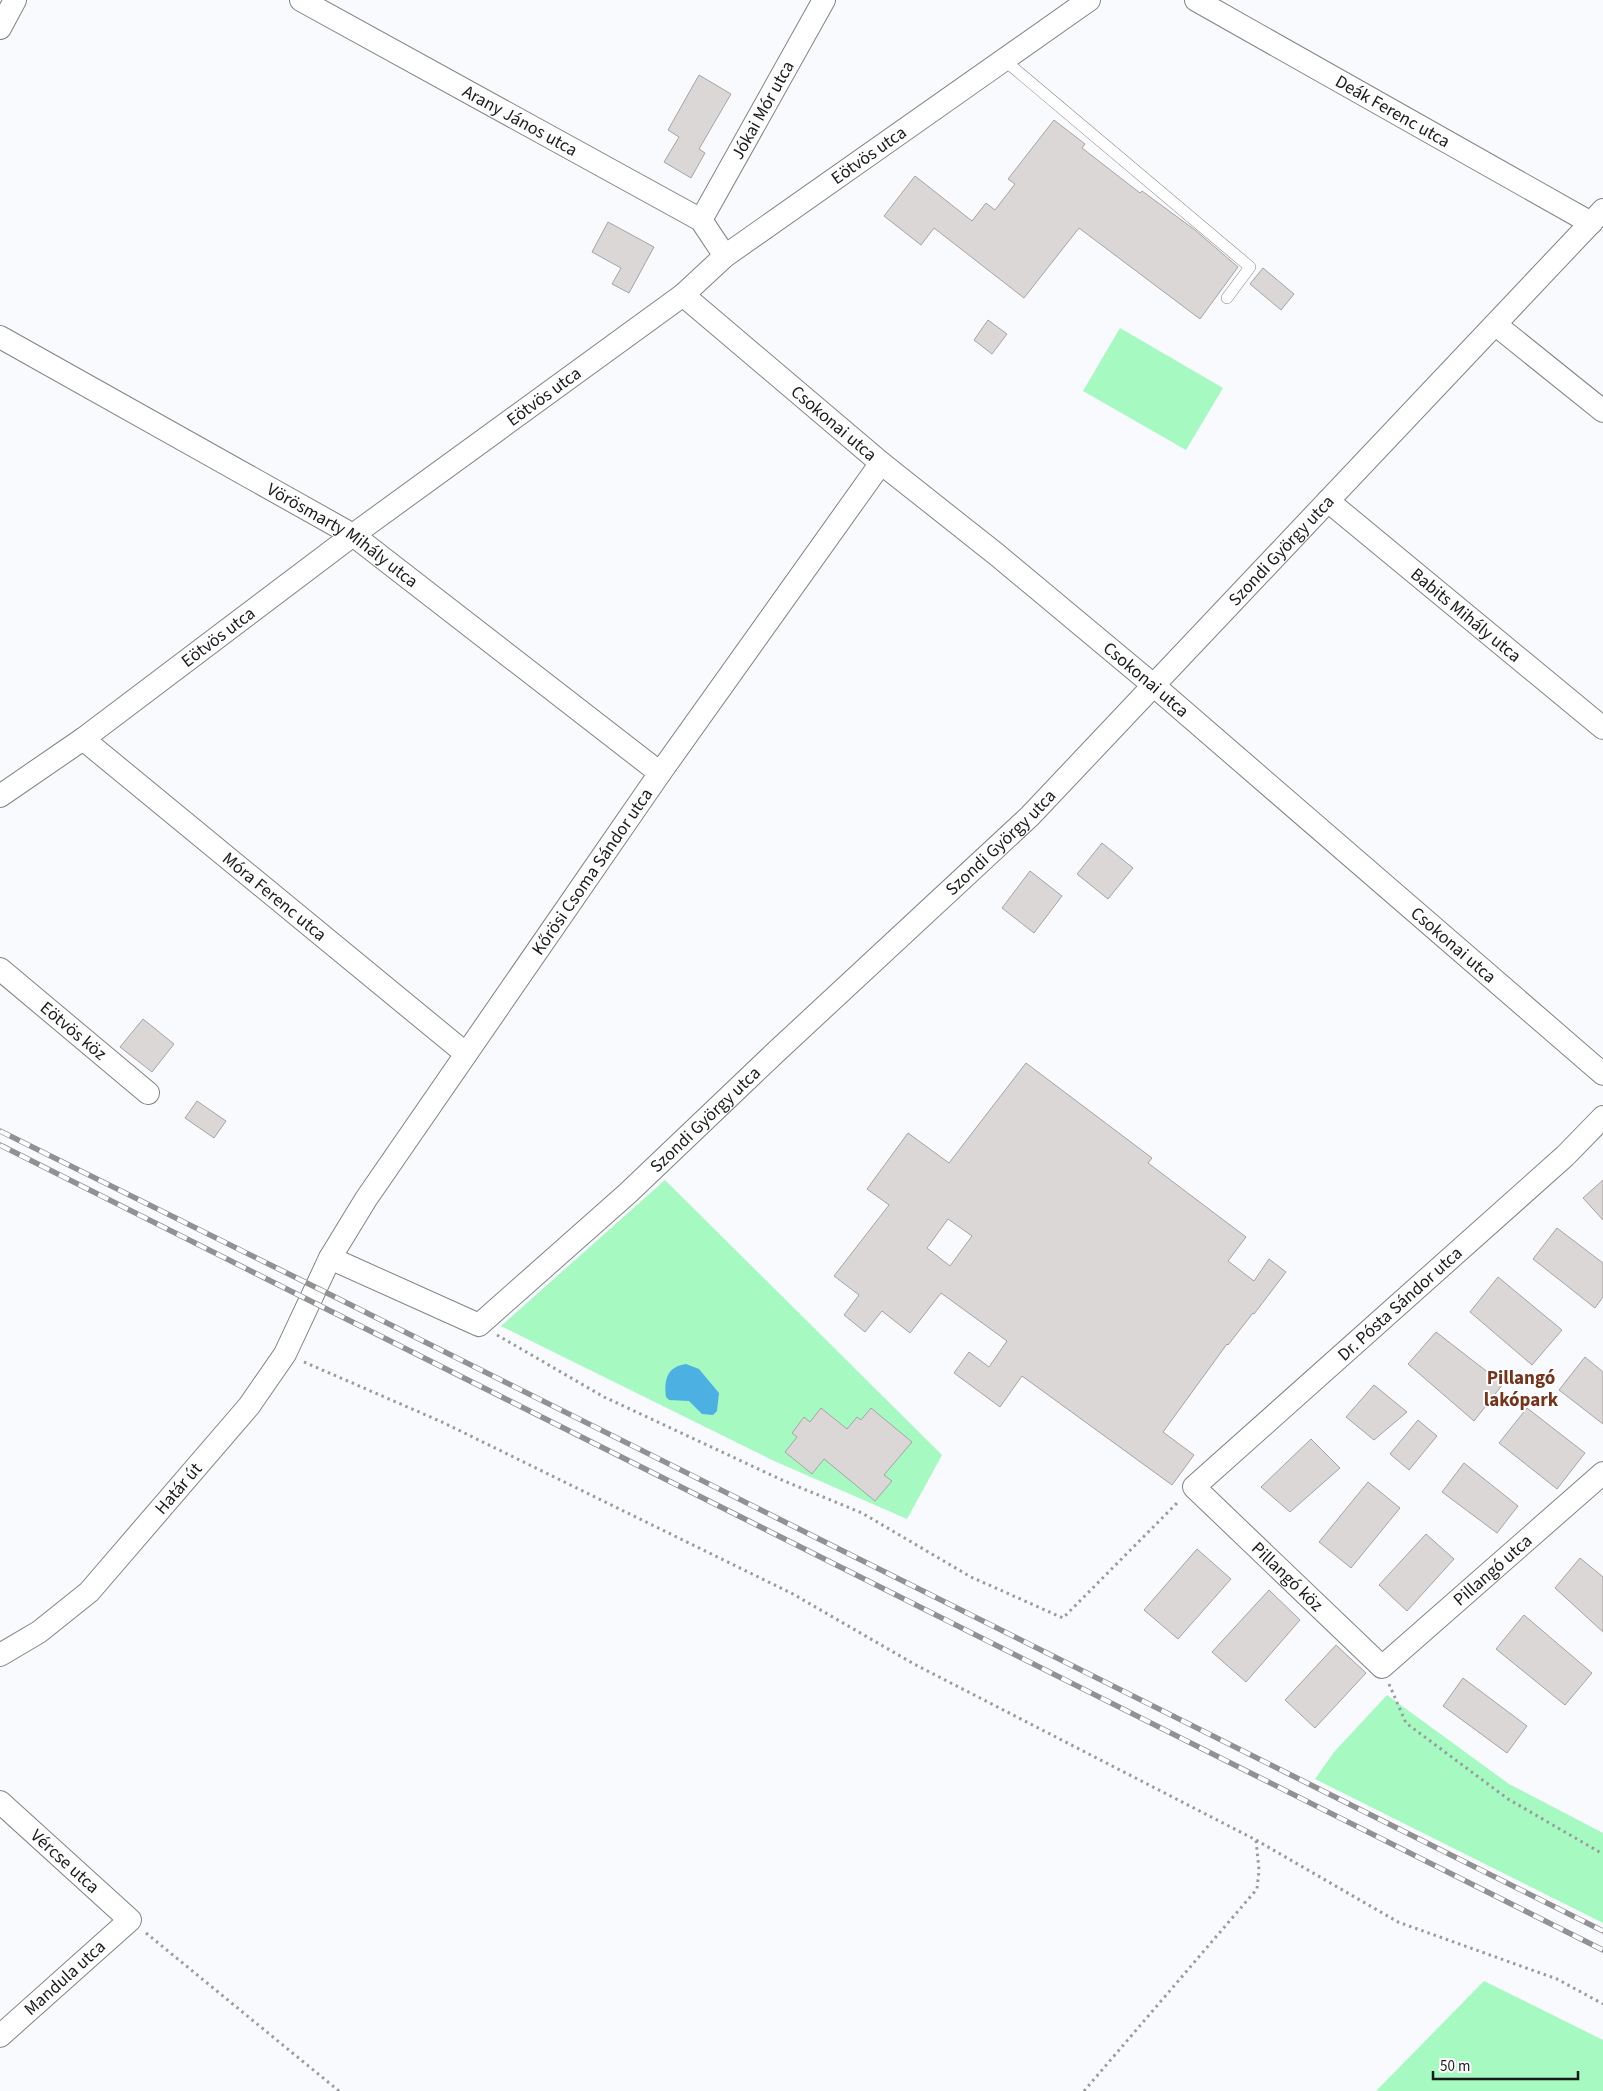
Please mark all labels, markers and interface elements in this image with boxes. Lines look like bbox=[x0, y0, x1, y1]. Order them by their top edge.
street label: Jókai Mór utca bbox=[725, 56, 800, 164]
street label: Deák Ferenc utca bbox=[1331, 69, 1455, 154]
street label: Arany János utca bbox=[458, 79, 582, 162]
street label: Eötvös utca bbox=[826, 120, 911, 190]
street label: Eötvös utca bbox=[501, 361, 586, 432]
street label: Csokonai utca bbox=[786, 379, 882, 467]
street label: Vörösmarty Mihály utca bbox=[262, 477, 423, 594]
street label: Szondi György utca bbox=[1222, 489, 1340, 611]
street label: Babits Mihály utca bbox=[1405, 562, 1527, 668]
street label: Eötvös utca bbox=[176, 601, 260, 673]
street label: Csokonai utca bbox=[1098, 636, 1195, 723]
street label: Kőrösi Csoma Sándor utca bbox=[526, 783, 658, 960]
street label: Szondi György utca bbox=[940, 784, 1061, 901]
street label: Móra Ferenc utca bbox=[217, 846, 332, 947]
street label: Csokonai utca bbox=[1405, 901, 1502, 989]
street label: Eötvös köz bbox=[35, 995, 113, 1066]
street label: Szondi György utca bbox=[644, 1061, 766, 1178]
street label: Dr. Pósta Sándor utca bbox=[1332, 1241, 1468, 1367]
district label: Pillangó lakópark bbox=[1484, 1365, 1559, 1414]
street label: Határ út bbox=[149, 1457, 208, 1520]
street label: Pillangó utca bbox=[1448, 1528, 1537, 1612]
street label: Pillangó köz bbox=[1246, 1536, 1329, 1617]
street label: Vércse utca bbox=[25, 1823, 105, 1899]
street label: Mandula utca bbox=[19, 1935, 111, 2021]
scale bar bbox=[1433, 2048, 1578, 2080]
text: 50 m bbox=[1440, 2056, 1470, 2077]

